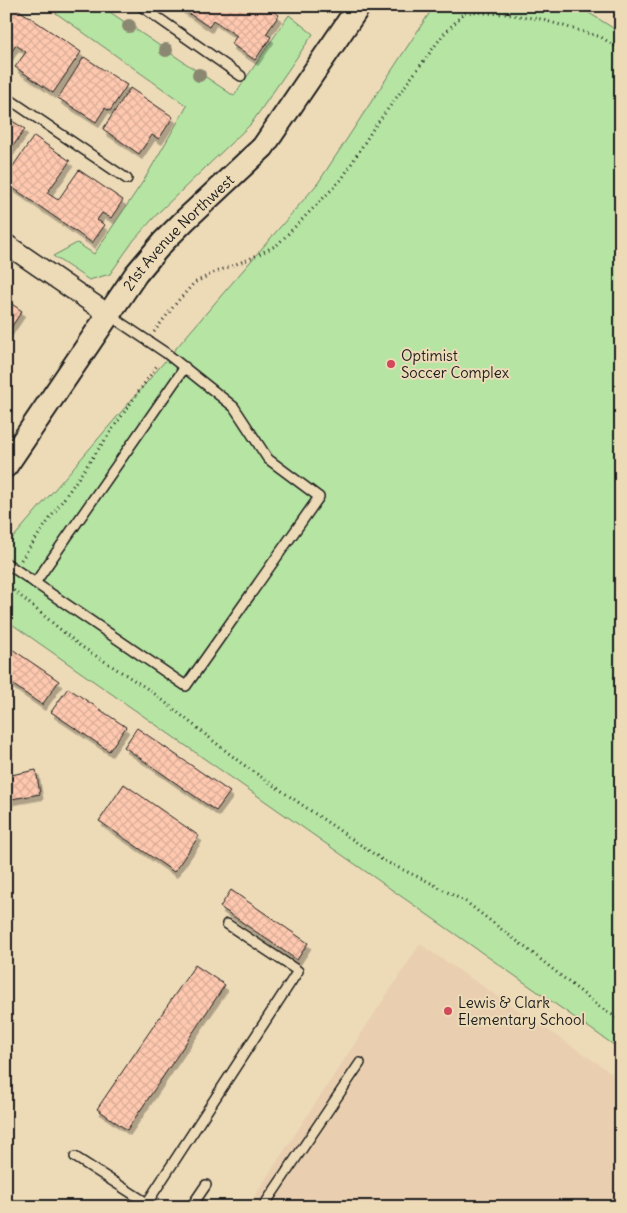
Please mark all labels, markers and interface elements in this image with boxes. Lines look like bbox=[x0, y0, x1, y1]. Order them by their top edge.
street label: 21st Avenue Northwest bbox=[118, 170, 238, 294]
place label: Optimist Soccer Complex bbox=[401, 346, 510, 382]
marker: Optimist Soccer Complex bbox=[385, 358, 397, 370]
place label: Lewis & Clark Elementary School bbox=[458, 993, 585, 1029]
marker: Lewis & Clark Elementary School bbox=[442, 1005, 454, 1017]

